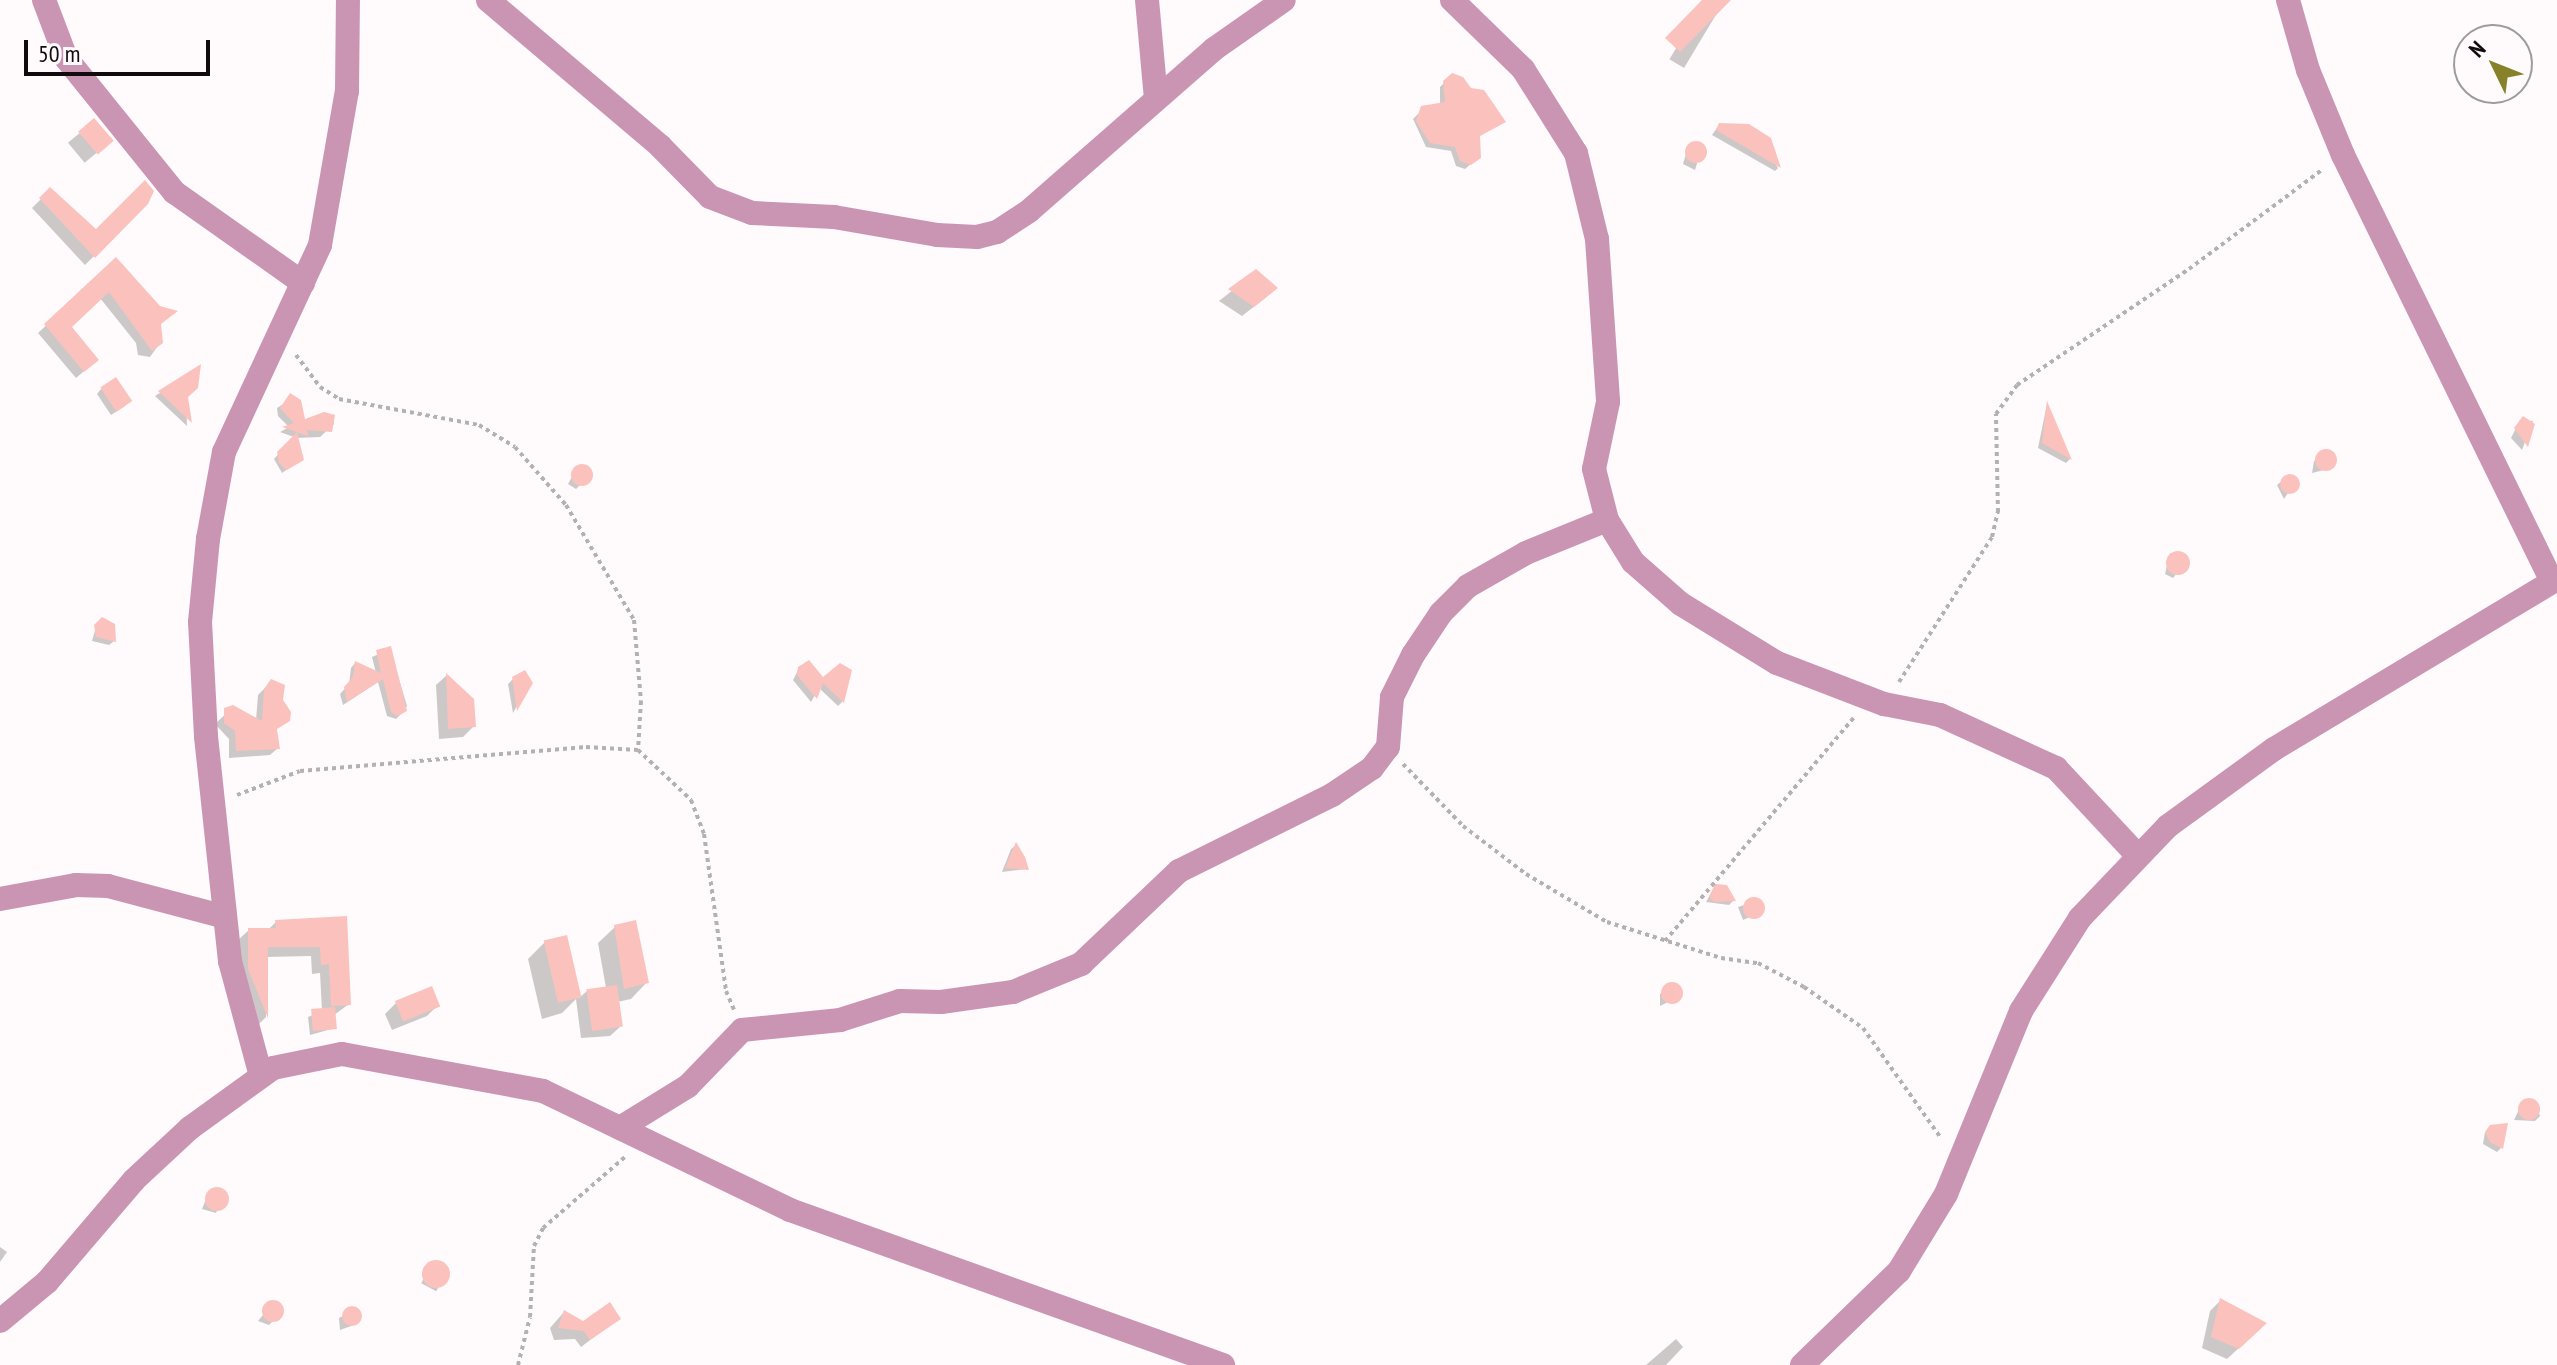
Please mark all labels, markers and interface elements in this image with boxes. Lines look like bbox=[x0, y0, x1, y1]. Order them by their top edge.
scale bar bbox=[28, 24, 214, 74]
north arrow bbox=[2453, 24, 2533, 104]
text: N bbox=[2463, 35, 2491, 63]
text: 50 m bbox=[38, 38, 80, 69]

